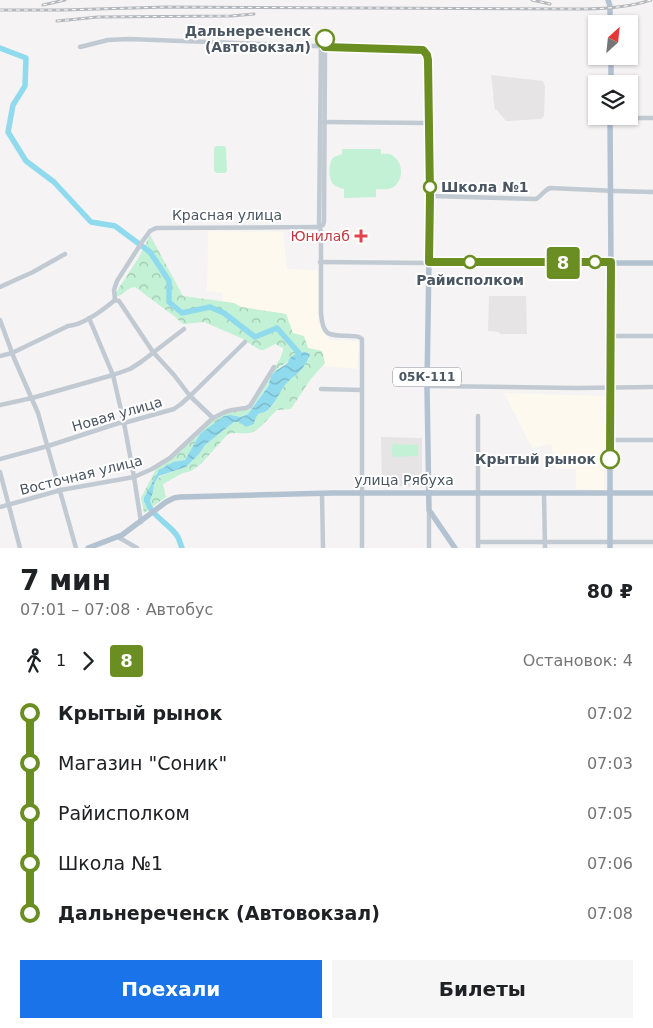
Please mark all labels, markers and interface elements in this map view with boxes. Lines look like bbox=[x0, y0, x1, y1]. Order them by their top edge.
north arrow bbox=[588, 15, 638, 65]
map controls bbox=[588, 15, 638, 125]
place label: Дальнереченск (Автовокзал) bbox=[185, 23, 311, 55]
marker: Дальнереченск (Автовокзал) bbox=[315, 29, 335, 49]
button: layers bbox=[588, 75, 638, 125]
place label: Школа №1 bbox=[441, 179, 529, 195]
marker: Школа №1 bbox=[423, 180, 437, 194]
street label: Красная улица bbox=[172, 207, 282, 223]
place label: Юнилаб bbox=[290, 228, 350, 244]
marker: Юнилаб bbox=[354, 229, 368, 243]
line badge: 8 bbox=[547, 247, 579, 279]
text: 8 bbox=[557, 252, 569, 273]
marker: Райисполком bbox=[463, 255, 477, 269]
unlabelled marker bbox=[588, 255, 602, 269]
place label: Райисполком bbox=[416, 272, 524, 288]
road number: 05К-111 bbox=[393, 368, 461, 387]
street label: Новая улица bbox=[70, 393, 164, 435]
marker: Крытый рынок bbox=[600, 449, 620, 469]
place label: Крытый рынок bbox=[475, 451, 596, 467]
street label: Восточная улица bbox=[18, 452, 144, 498]
street label: улица Рябуха bbox=[354, 472, 454, 488]
text: 7 мин bbox=[20, 564, 111, 597]
text: 80 ₽ bbox=[587, 580, 633, 602]
text: 07:01 – 07:08 · Автобус bbox=[20, 600, 213, 619]
icon: walk bbox=[20, 647, 48, 675]
icon: forward bbox=[74, 647, 102, 675]
text: 8 bbox=[120, 650, 133, 671]
text: 1 bbox=[56, 651, 66, 670]
text: Остановок: 4 bbox=[523, 651, 633, 670]
text: Крытый рынок bbox=[58, 702, 222, 724]
text: 07:02 bbox=[587, 704, 633, 723]
text: Магазин "Соник" bbox=[58, 752, 227, 774]
text: 07:03 bbox=[587, 754, 633, 773]
text: Райисполком bbox=[58, 802, 190, 824]
text: 07:05 bbox=[587, 804, 633, 823]
text: Школа №1 bbox=[58, 852, 163, 874]
text: 07:06 bbox=[587, 854, 633, 873]
text: Дальнереченск (Автовокзал) bbox=[58, 902, 380, 924]
text: 07:08 bbox=[587, 904, 633, 923]
button: Поехали bbox=[20, 960, 322, 1018]
button: Билеты bbox=[332, 960, 633, 1018]

